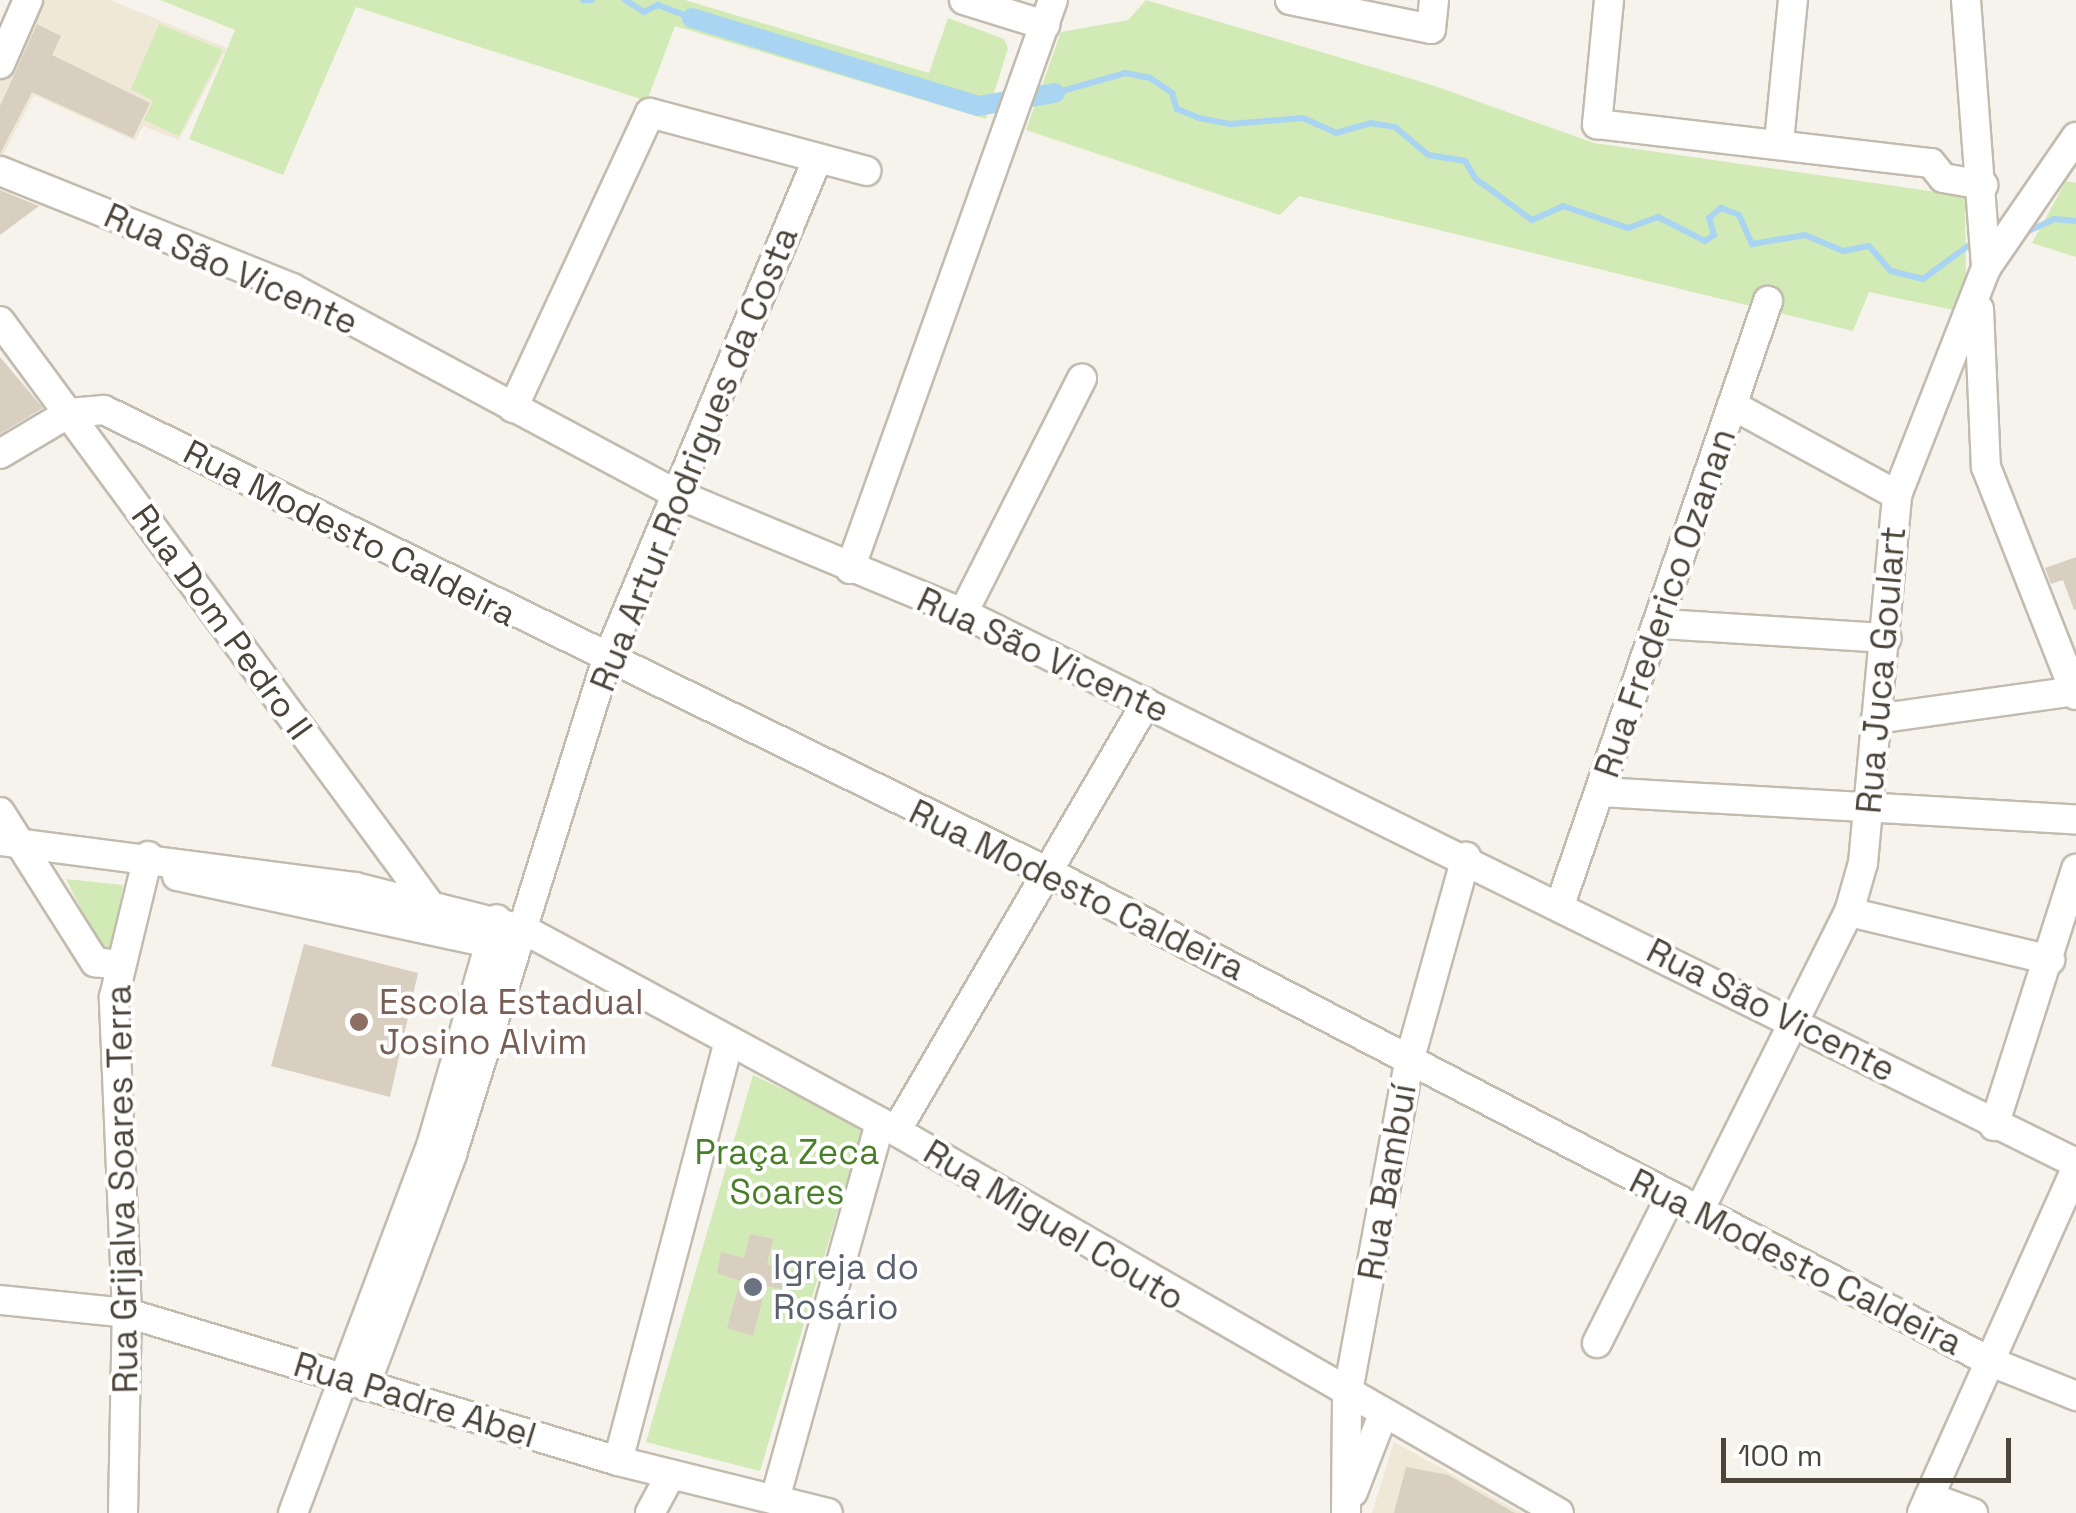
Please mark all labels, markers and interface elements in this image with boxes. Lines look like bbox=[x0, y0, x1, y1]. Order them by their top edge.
street label: Rua São Vicente bbox=[98, 194, 364, 344]
street label: Rua Artur Rodrigues da Costa bbox=[581, 220, 807, 698]
street label: Rua Frederico Ozanan bbox=[1586, 423, 1744, 783]
street label: Rua Modesto Caldeira bbox=[177, 431, 523, 635]
street label: Rua Dom Pedro II bbox=[123, 496, 321, 748]
street label: Rua Juca Goulart bbox=[1848, 525, 1914, 815]
street label: Rua São Vicente bbox=[910, 578, 1176, 732]
street label: Rua Modesto Caldeira bbox=[903, 791, 1251, 989]
street label: Rua São Vicente bbox=[1640, 929, 1902, 1091]
place label: Escola Estadual Josino Alvim bbox=[379, 981, 643, 1063]
street label: Rua Grijalva Soares Terra bbox=[97, 984, 147, 1394]
marker: Escola Estadual Josino Alvim bbox=[348, 1011, 370, 1033]
street label: Rua Bambuí bbox=[1349, 1081, 1425, 1283]
park label: Praça Zeca Soares bbox=[695, 1131, 879, 1213]
street label: Rua Miguel Couto bbox=[916, 1131, 1192, 1319]
street label: Rua Modesto Caldeira bbox=[1623, 1160, 1969, 1364]
place label: Igreja do Rosário bbox=[773, 1246, 919, 1328]
marker: Igreja do Rosário bbox=[742, 1276, 764, 1298]
street label: Rua Padre Abel bbox=[289, 1343, 541, 1457]
scale bar bbox=[1726, 1418, 2016, 1480]
text: 100 m bbox=[1738, 1436, 1823, 1475]

